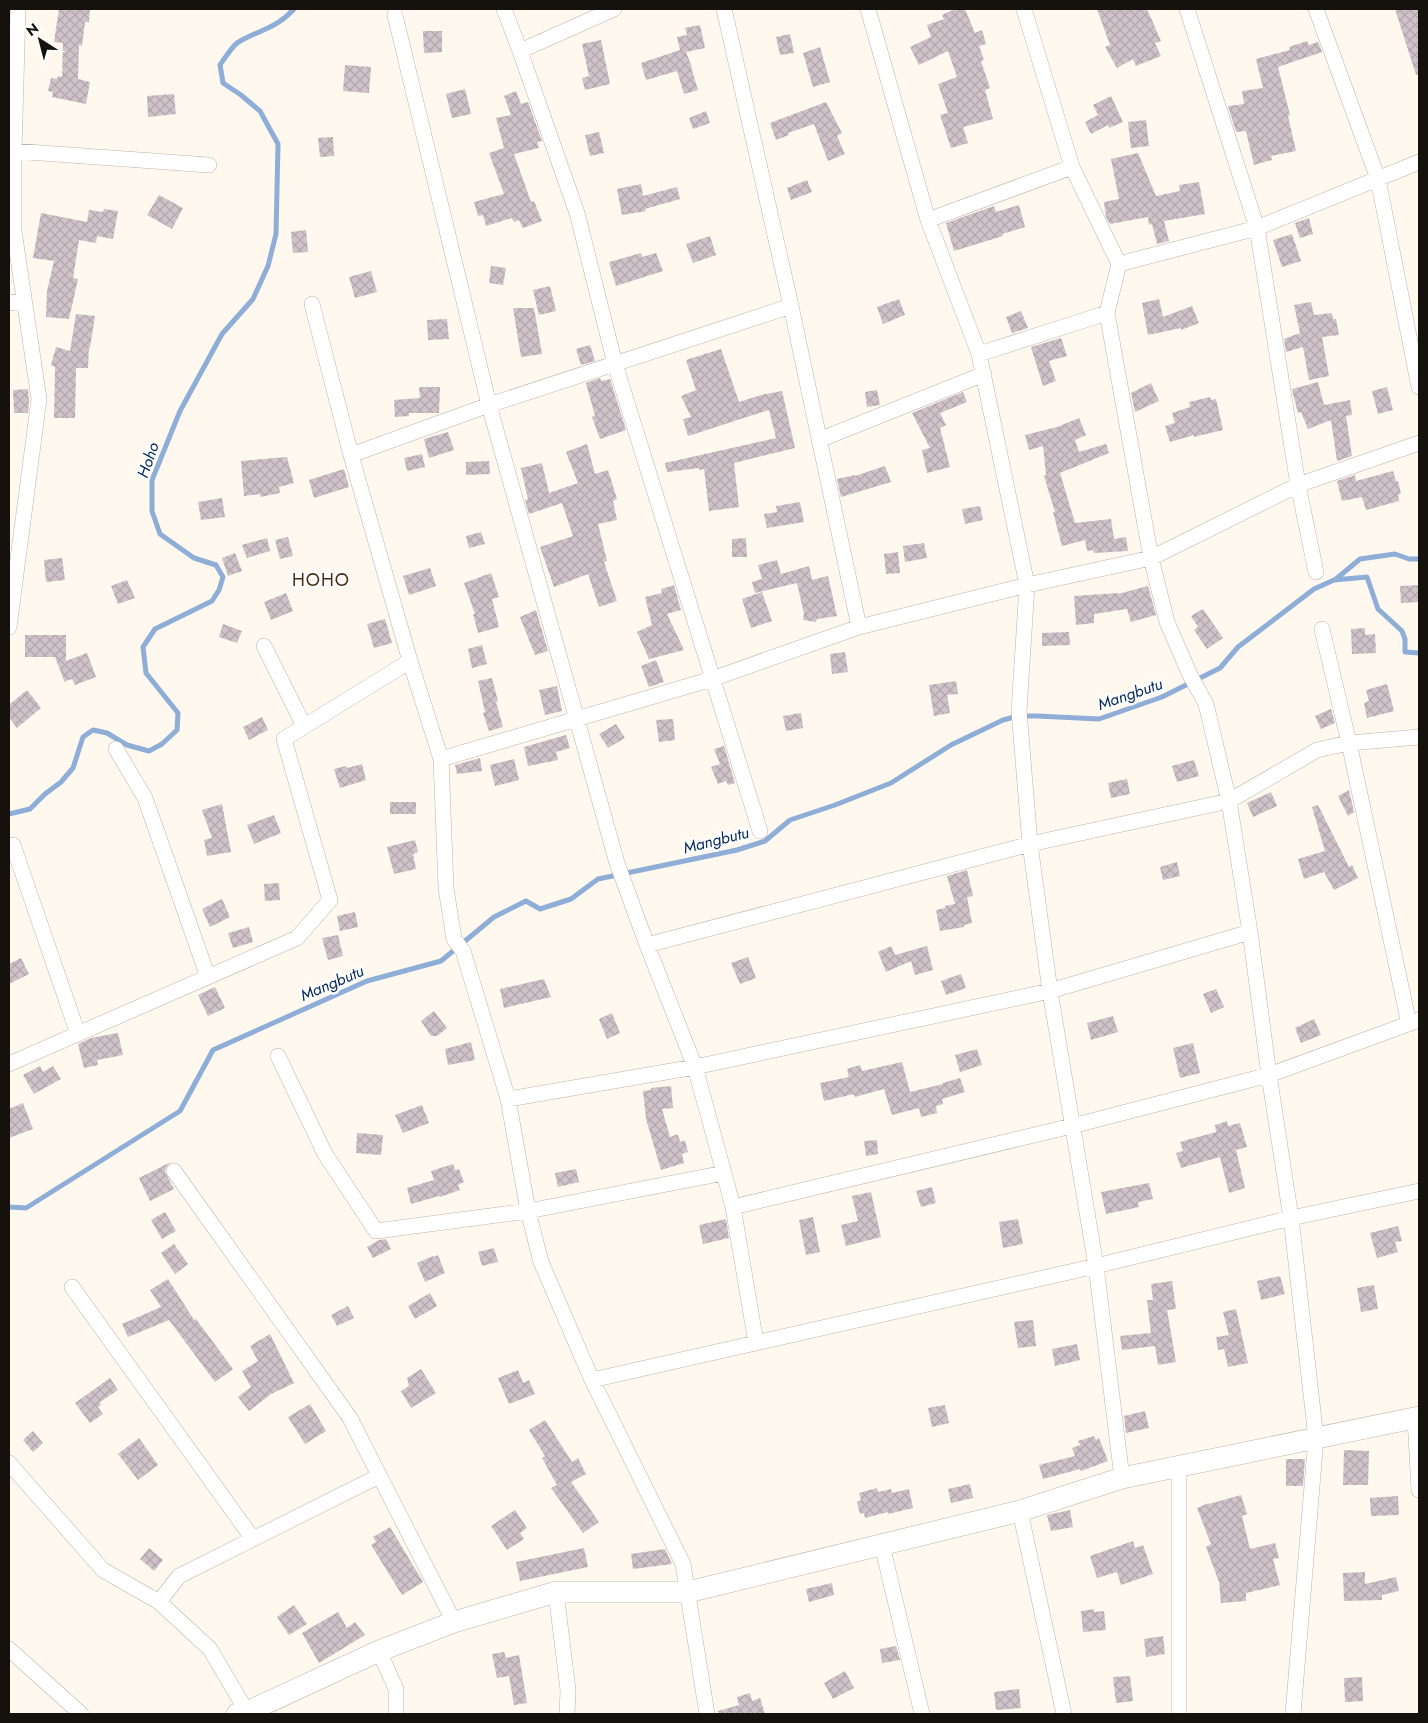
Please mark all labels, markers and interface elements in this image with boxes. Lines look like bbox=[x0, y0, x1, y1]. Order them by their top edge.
north arrow bbox=[15, 15, 65, 65]
text: N bbox=[22, 18, 43, 41]
water label: Hoho bbox=[131, 439, 165, 481]
district label: HOHO bbox=[292, 567, 350, 593]
water label: Mangbutu bbox=[1094, 672, 1166, 716]
water label: Mangbutu bbox=[681, 821, 751, 859]
water label: Mangbutu bbox=[297, 959, 367, 1007]

